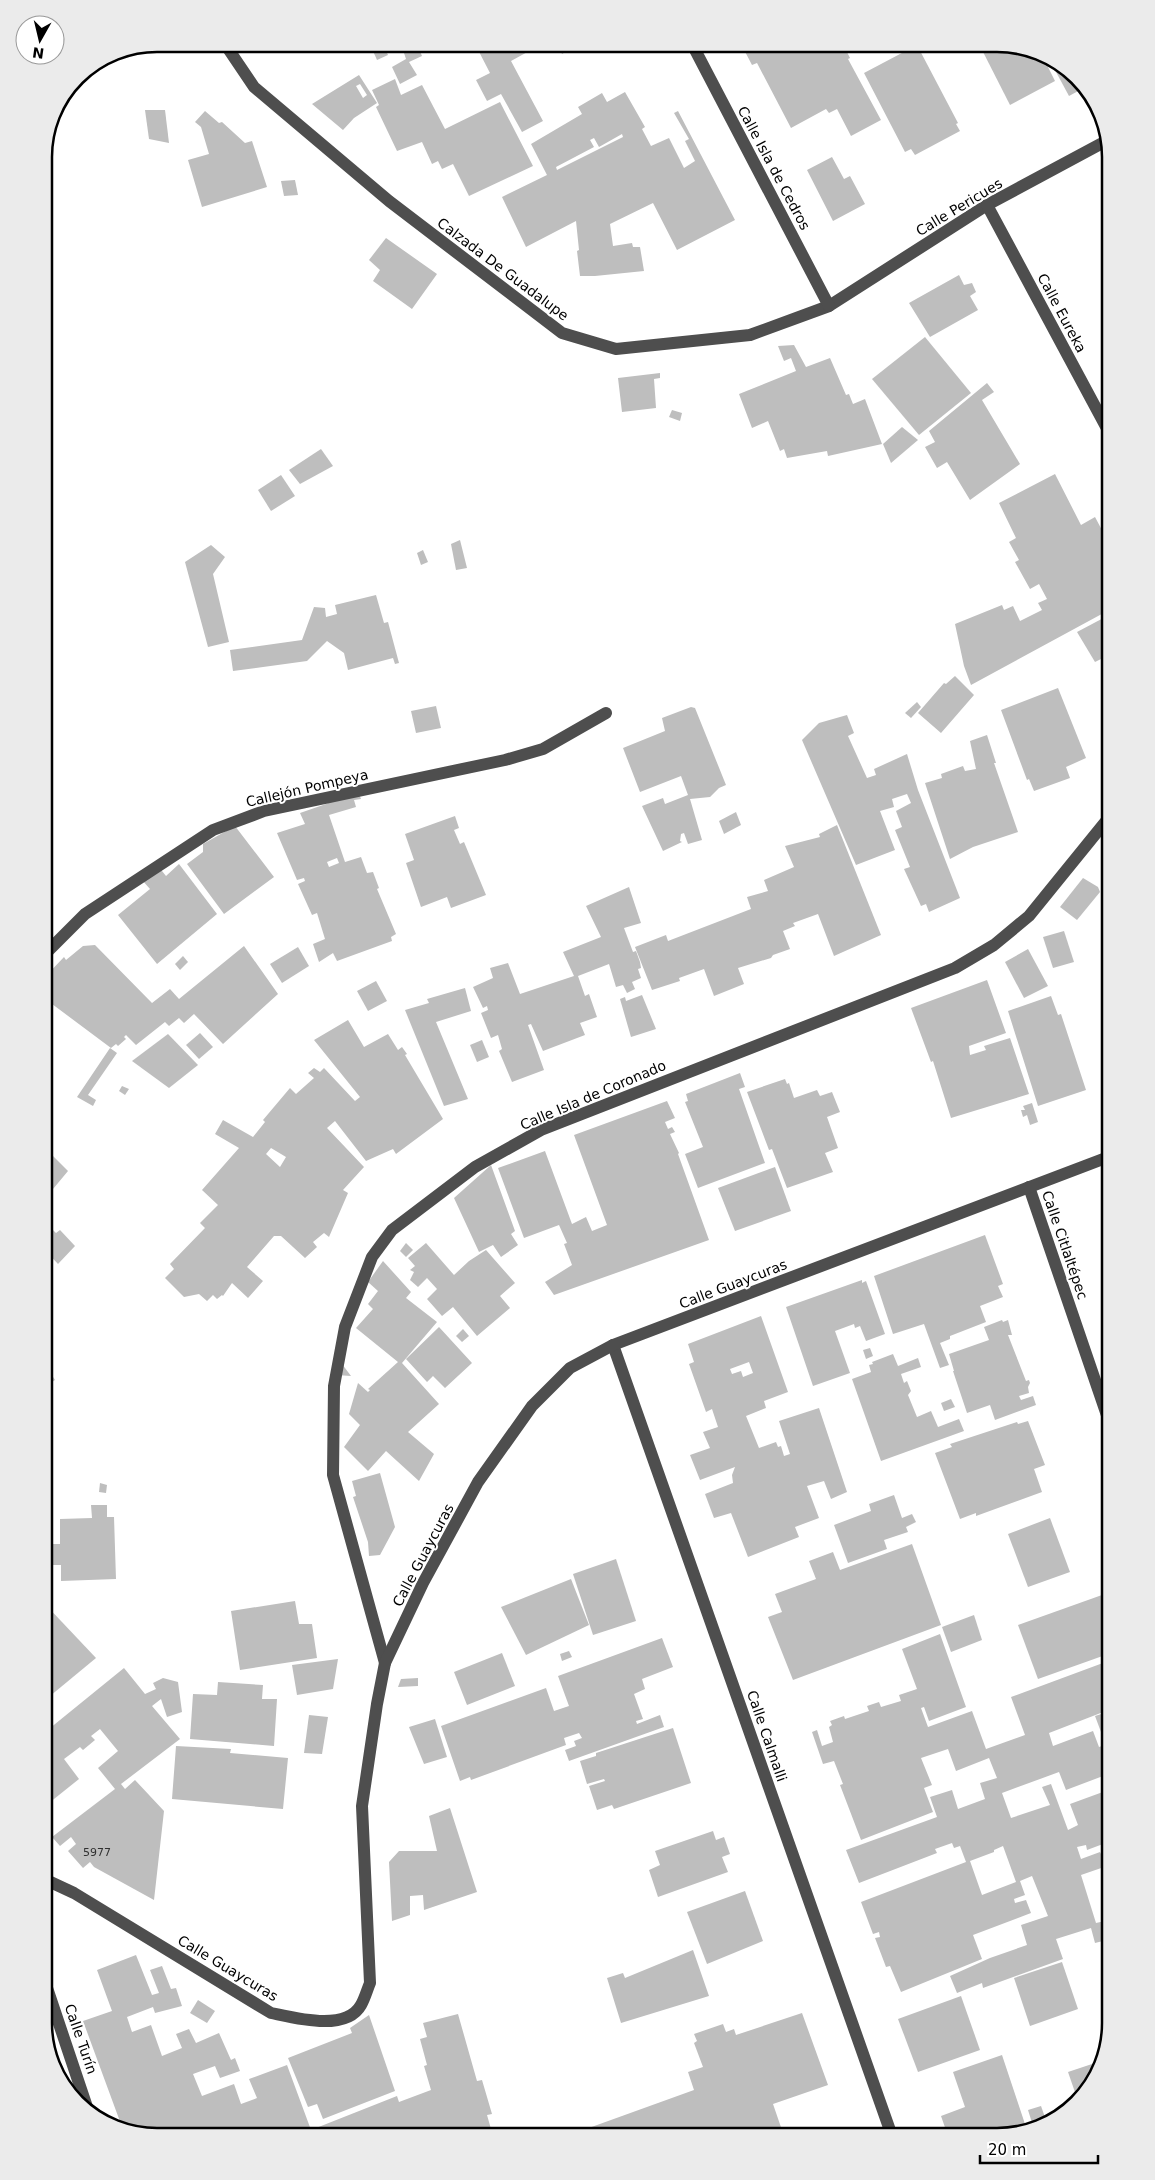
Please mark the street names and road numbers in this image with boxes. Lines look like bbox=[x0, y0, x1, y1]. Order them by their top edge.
street label: Calle Isla de Cedros bbox=[735, 103, 813, 233]
street label: Calle Pericues bbox=[913, 175, 1005, 239]
street label: Calzada De Guadalupe bbox=[434, 214, 572, 324]
street label: Calle Eureka bbox=[1034, 271, 1090, 355]
street label: Callejón Pompeya bbox=[244, 766, 370, 810]
street label: Calle Isla de Coronado bbox=[518, 1057, 668, 1133]
street label: Calle Citlaltépec bbox=[1039, 1188, 1091, 1302]
street label: Calle Guaycuras bbox=[677, 1256, 789, 1312]
street label: Calle Guaycuras bbox=[389, 1501, 457, 1609]
street label: Calle Calmalli bbox=[744, 1688, 790, 1784]
street label: Calle Guaycuras bbox=[175, 1932, 281, 2004]
street label: Calle Turín bbox=[62, 2002, 100, 2076]

